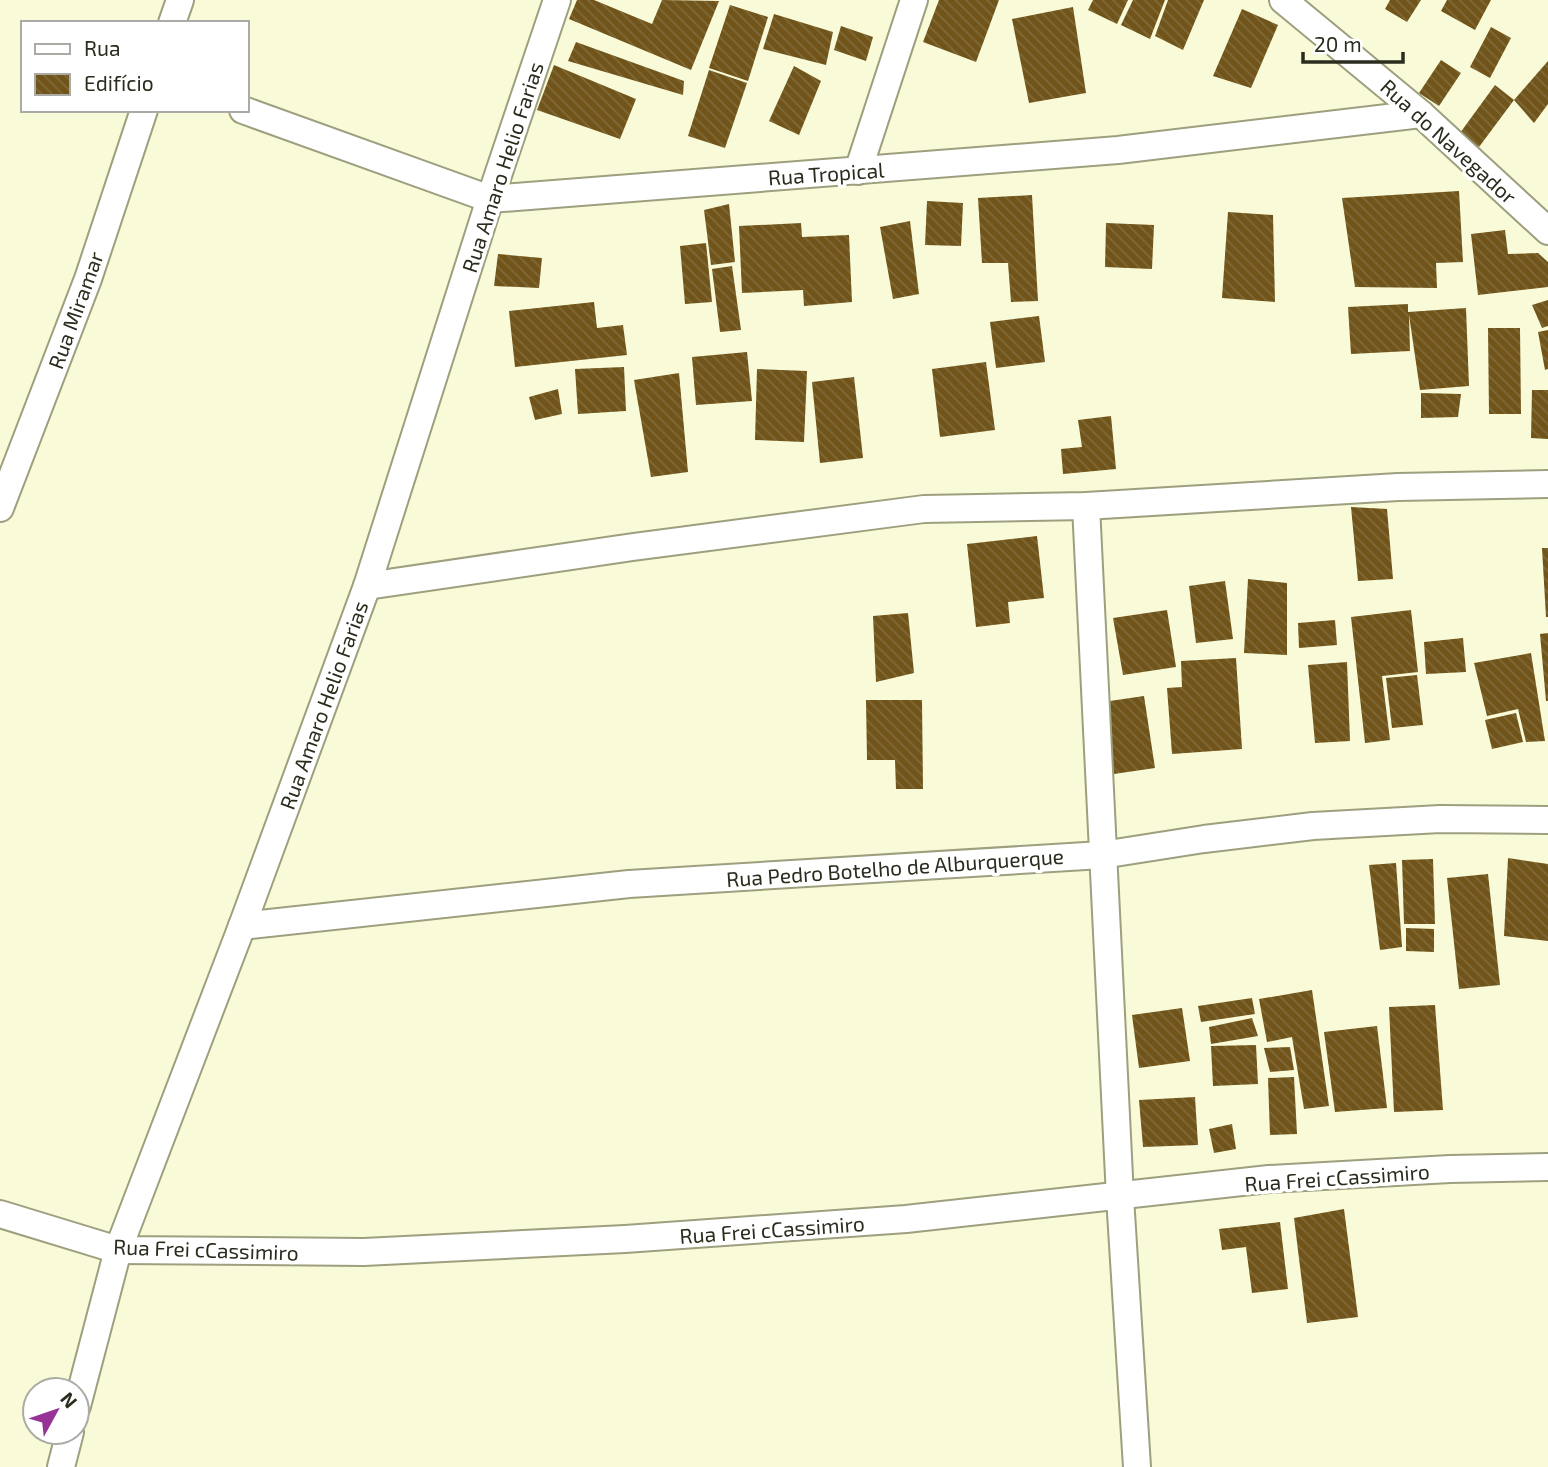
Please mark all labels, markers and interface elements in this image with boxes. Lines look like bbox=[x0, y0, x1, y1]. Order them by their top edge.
legend bbox=[21, 21, 248, 112]
scale bar bbox=[1303, 21, 1403, 65]
text: 20 m bbox=[1314, 31, 1362, 56]
text: Rua bbox=[84, 35, 120, 60]
street label: Rua Amaro Helio Farias bbox=[456, 59, 548, 275]
text: Edifício bbox=[84, 70, 154, 95]
street label: Rua do Navegador bbox=[1376, 74, 1522, 209]
street label: Rua Tropical bbox=[767, 156, 886, 190]
street label: Rua Miramar bbox=[42, 247, 108, 372]
street label: Rua Amaro Helio Farias bbox=[274, 597, 372, 813]
street label: Rua Pedro Botelho de Alburquerque bbox=[725, 843, 1065, 891]
street label: Rua Frei cCassimiro bbox=[1244, 1158, 1430, 1196]
street label: Rua Frei cCassimiro bbox=[679, 1210, 865, 1248]
street label: Rua Frei cCassimiro bbox=[113, 1233, 299, 1265]
north arrow bbox=[21, 1376, 91, 1446]
text: N bbox=[56, 1387, 83, 1412]

